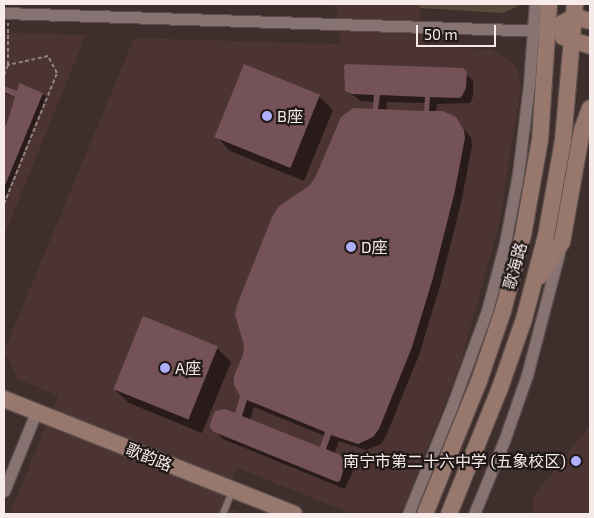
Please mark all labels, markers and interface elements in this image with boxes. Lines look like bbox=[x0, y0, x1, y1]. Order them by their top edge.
scale bar bbox=[419, 15, 499, 47]
text: 50 m bbox=[424, 25, 458, 43]
place label: B座 bbox=[277, 106, 303, 126]
marker: B座 bbox=[261, 110, 273, 122]
place label: D座 bbox=[361, 237, 388, 257]
street label: 歌海路 bbox=[500, 240, 530, 292]
marker: D座 bbox=[345, 241, 357, 253]
place label: A座 bbox=[175, 358, 201, 378]
marker: A座 bbox=[159, 362, 171, 374]
street label: 歌韵路 bbox=[123, 439, 175, 475]
place label: 南宁市第二十六中学 (五象校区) bbox=[343, 451, 566, 471]
marker: 南宁市第二十六中学 (五象校区) bbox=[570, 455, 582, 467]

